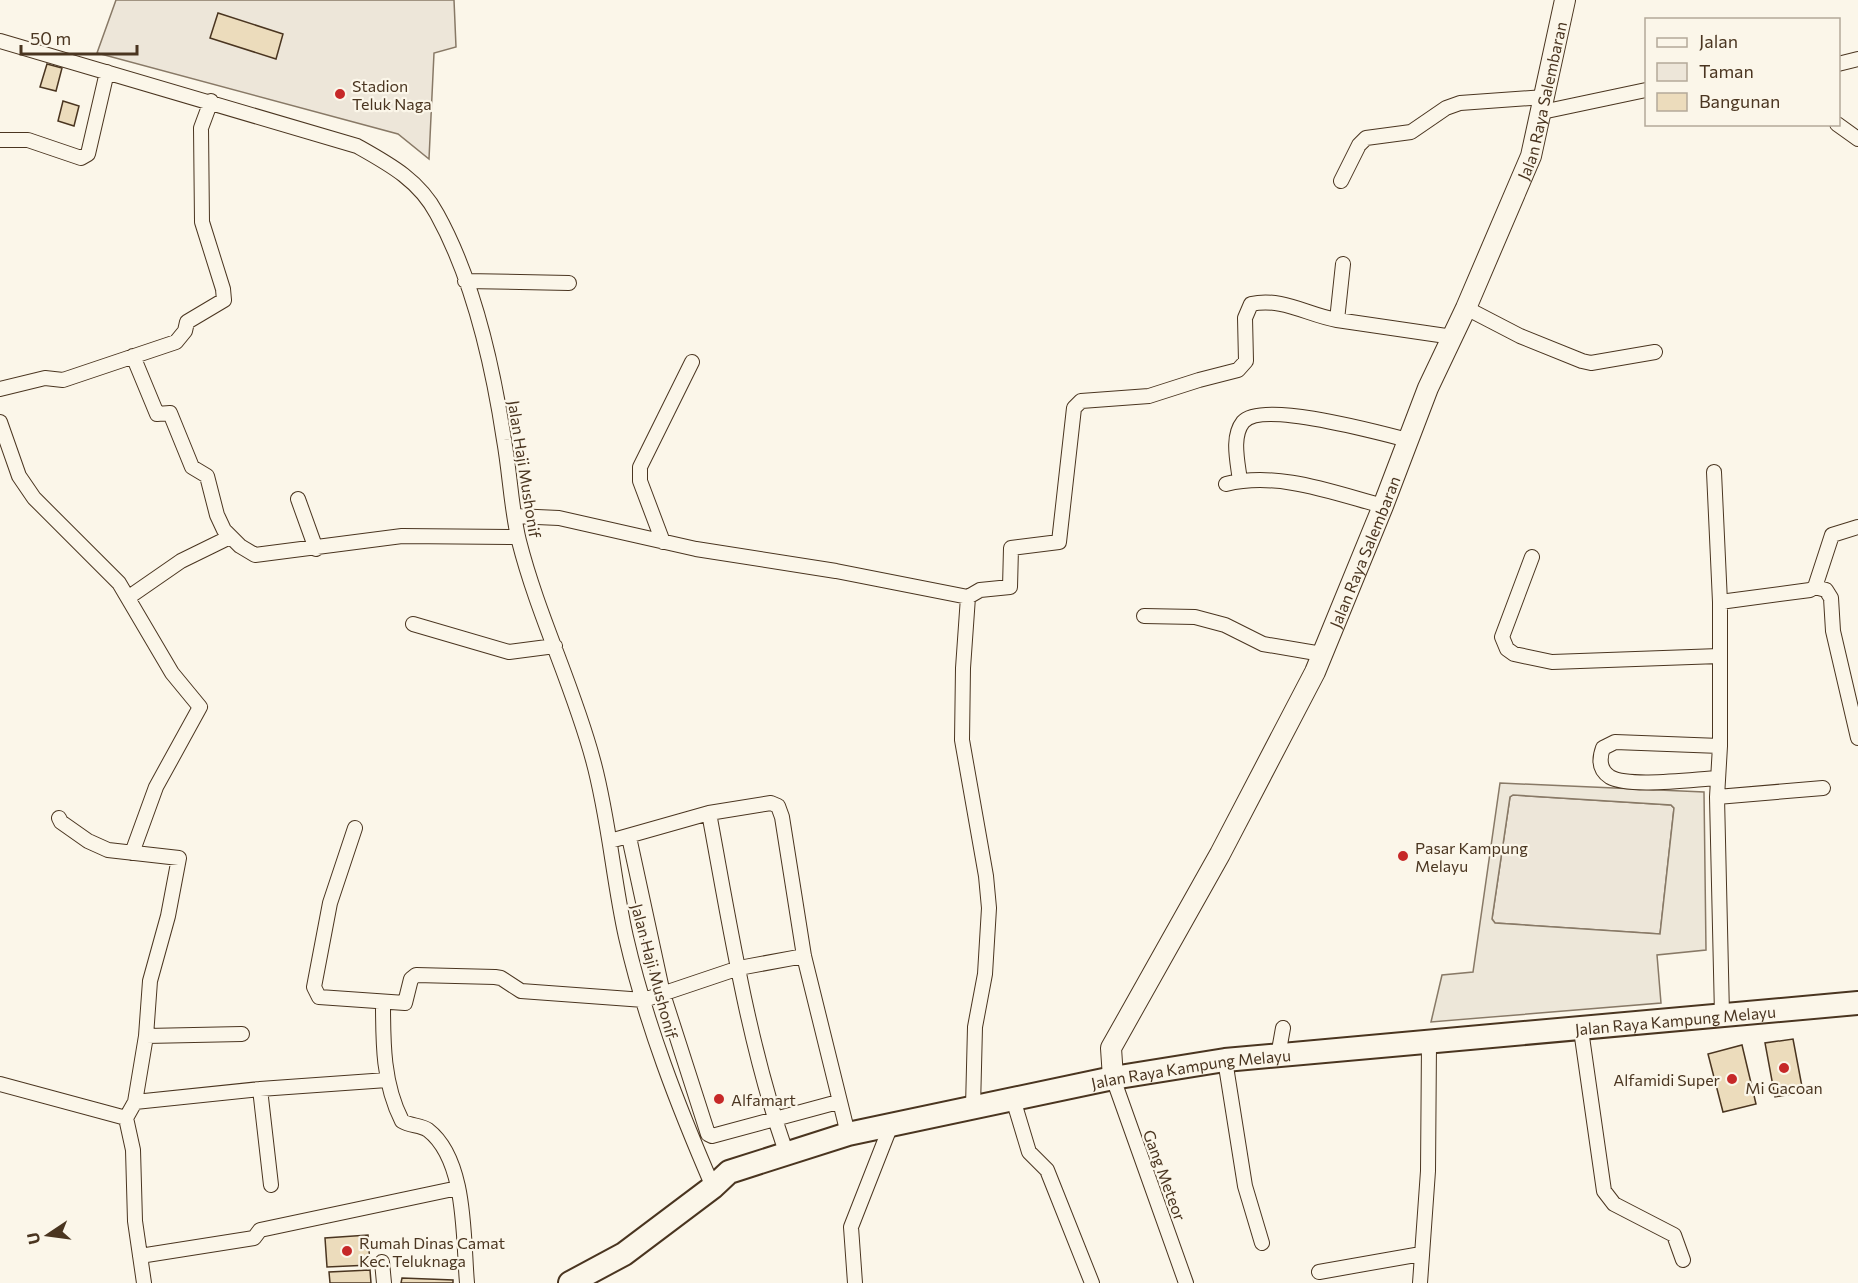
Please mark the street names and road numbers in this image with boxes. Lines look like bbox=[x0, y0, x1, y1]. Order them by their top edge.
street label: Jalan Raya Salembaran bbox=[1513, 20, 1570, 182]
street label: Jalan Haji Mushonif bbox=[505, 399, 545, 540]
street label: Jalan Raya Salembaran bbox=[1325, 473, 1403, 630]
street label: Jalan Haji Mushonif bbox=[628, 901, 682, 1041]
street label: Jalan Raya Kampung Melayu bbox=[1574, 1001, 1777, 1038]
street label: Jalan Raya Kampung Melayu bbox=[1089, 1045, 1292, 1092]
street label: Gang Meteor bbox=[1140, 1127, 1190, 1224]

